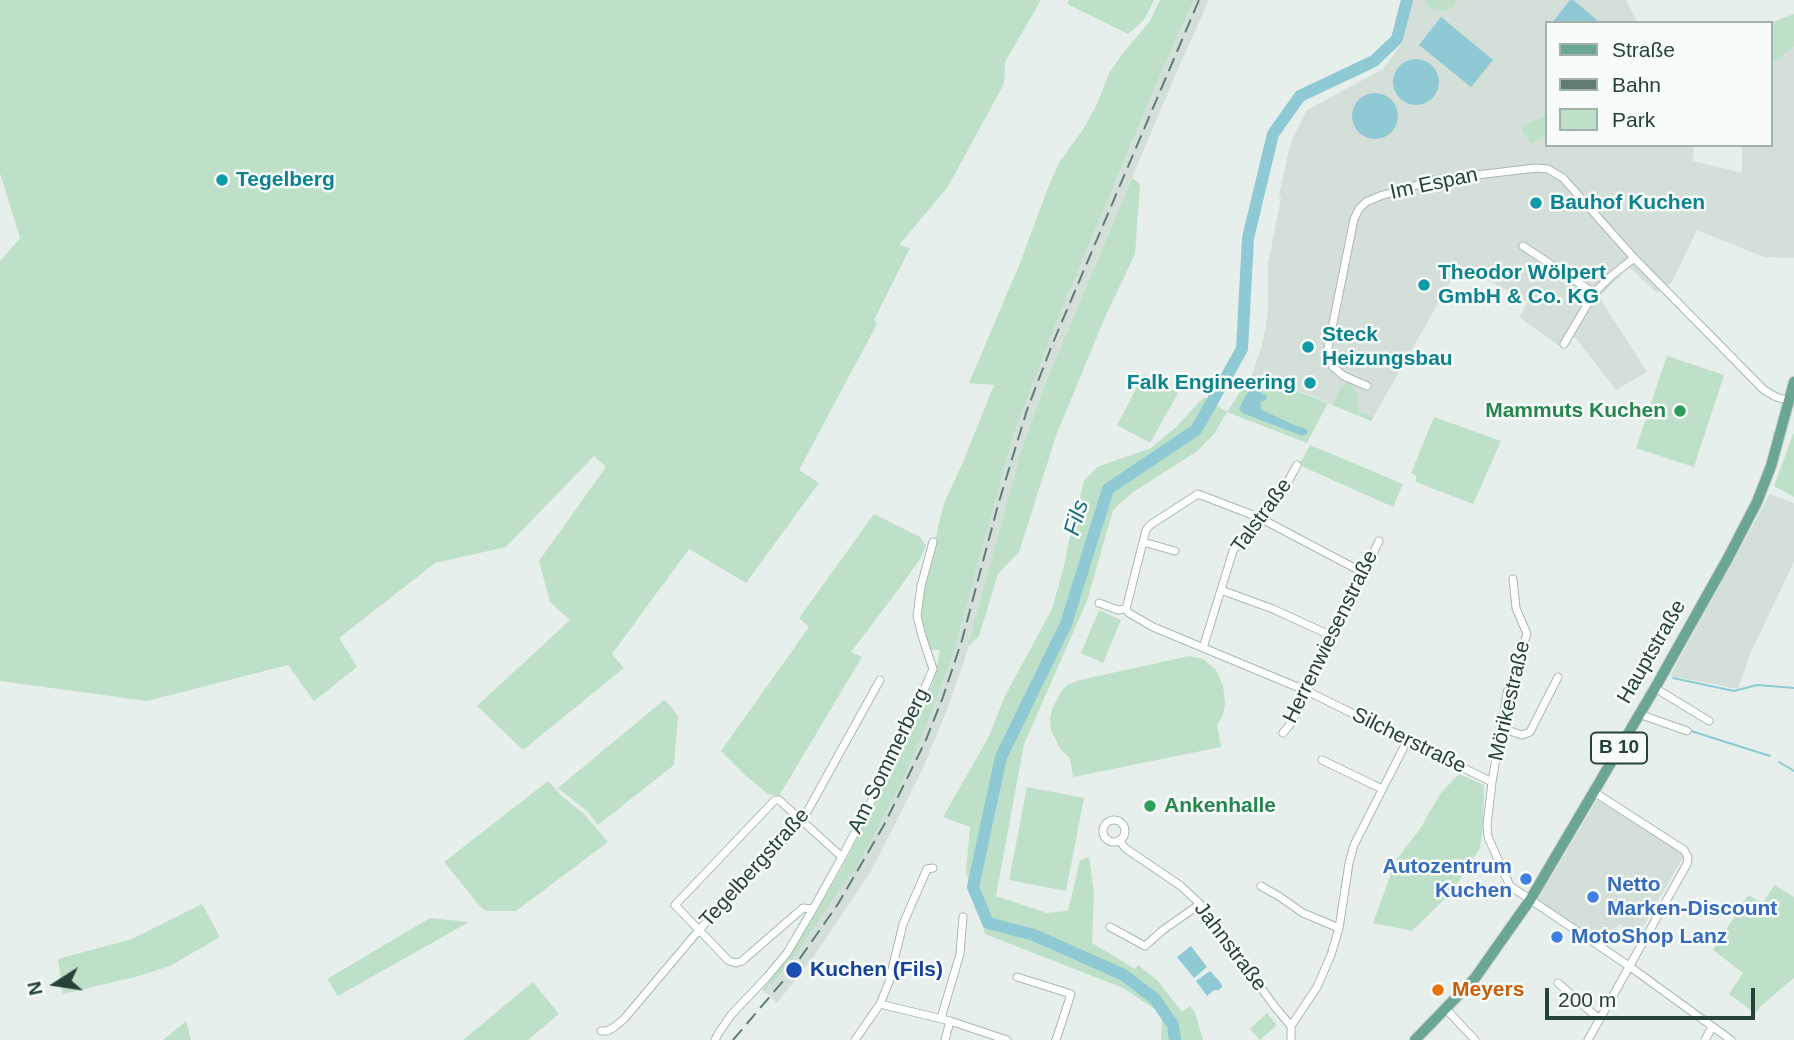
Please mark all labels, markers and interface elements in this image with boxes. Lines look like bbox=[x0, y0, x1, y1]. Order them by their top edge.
legend bbox=[1546, 21, 1773, 147]
text: Straße bbox=[1612, 38, 1675, 61]
text: Bahn bbox=[1612, 73, 1661, 96]
text: Park bbox=[1612, 108, 1655, 131]
street label: Im Espan bbox=[1388, 162, 1480, 206]
place label: Tegelberg bbox=[236, 167, 335, 193]
marker: Tegelberg bbox=[214, 172, 230, 188]
place label: Bauhof Kuchen bbox=[1550, 190, 1705, 216]
marker: Bauhof Kuchen bbox=[1528, 195, 1544, 211]
place label: Theodor Wölpert GmbH & Co. KG bbox=[1438, 260, 1606, 310]
marker: Theodor Wölpert GmbH & Co. KG bbox=[1416, 277, 1432, 293]
place label: Steck Heizungsbau bbox=[1322, 322, 1453, 372]
marker: Steck Heizungsbau bbox=[1300, 339, 1316, 355]
place label: Falk Engineering bbox=[1127, 370, 1296, 396]
marker: Falk Engineering bbox=[1302, 375, 1318, 391]
place label: Mammuts Kuchen bbox=[1485, 398, 1666, 424]
marker: Mammuts Kuchen bbox=[1672, 403, 1688, 419]
street label: Talstraße bbox=[1226, 474, 1298, 558]
water label: Fils bbox=[1059, 497, 1095, 539]
street label: Herrenwiesenstraße bbox=[1278, 547, 1384, 727]
street label: Hauptstraße bbox=[1612, 596, 1692, 708]
street label: Mörikestraße bbox=[1484, 638, 1536, 764]
street label: Am Sommerberg bbox=[843, 684, 935, 838]
street label: Silcherstraße bbox=[1348, 703, 1470, 779]
road number: B 10 bbox=[1591, 733, 1647, 764]
place label: Ankenhalle bbox=[1164, 793, 1276, 819]
marker: Ankenhalle bbox=[1142, 798, 1158, 814]
street label: Tegelbergstraße bbox=[695, 803, 815, 933]
place label: Autozentrum Kuchen bbox=[1383, 854, 1512, 904]
marker: Autozentrum Kuchen bbox=[1518, 871, 1534, 887]
place label: Netto Marken-Discount bbox=[1607, 872, 1777, 922]
marker: Netto Marken-Discount bbox=[1585, 889, 1601, 905]
street label: Jahnstraße bbox=[1188, 897, 1272, 997]
place label: MotoShop Lanz bbox=[1571, 924, 1727, 950]
marker: MotoShop Lanz bbox=[1549, 929, 1565, 945]
north arrow bbox=[21, 949, 91, 1019]
place label: Kuchen (Fils) bbox=[810, 957, 943, 983]
marker: Kuchen (Fils) bbox=[784, 960, 804, 980]
scale bar bbox=[1549, 974, 1759, 1018]
place label: Meyers bbox=[1452, 977, 1524, 1003]
text: N bbox=[23, 980, 47, 997]
marker: Meyers bbox=[1430, 982, 1446, 998]
text: 200 m bbox=[1558, 988, 1616, 1011]

